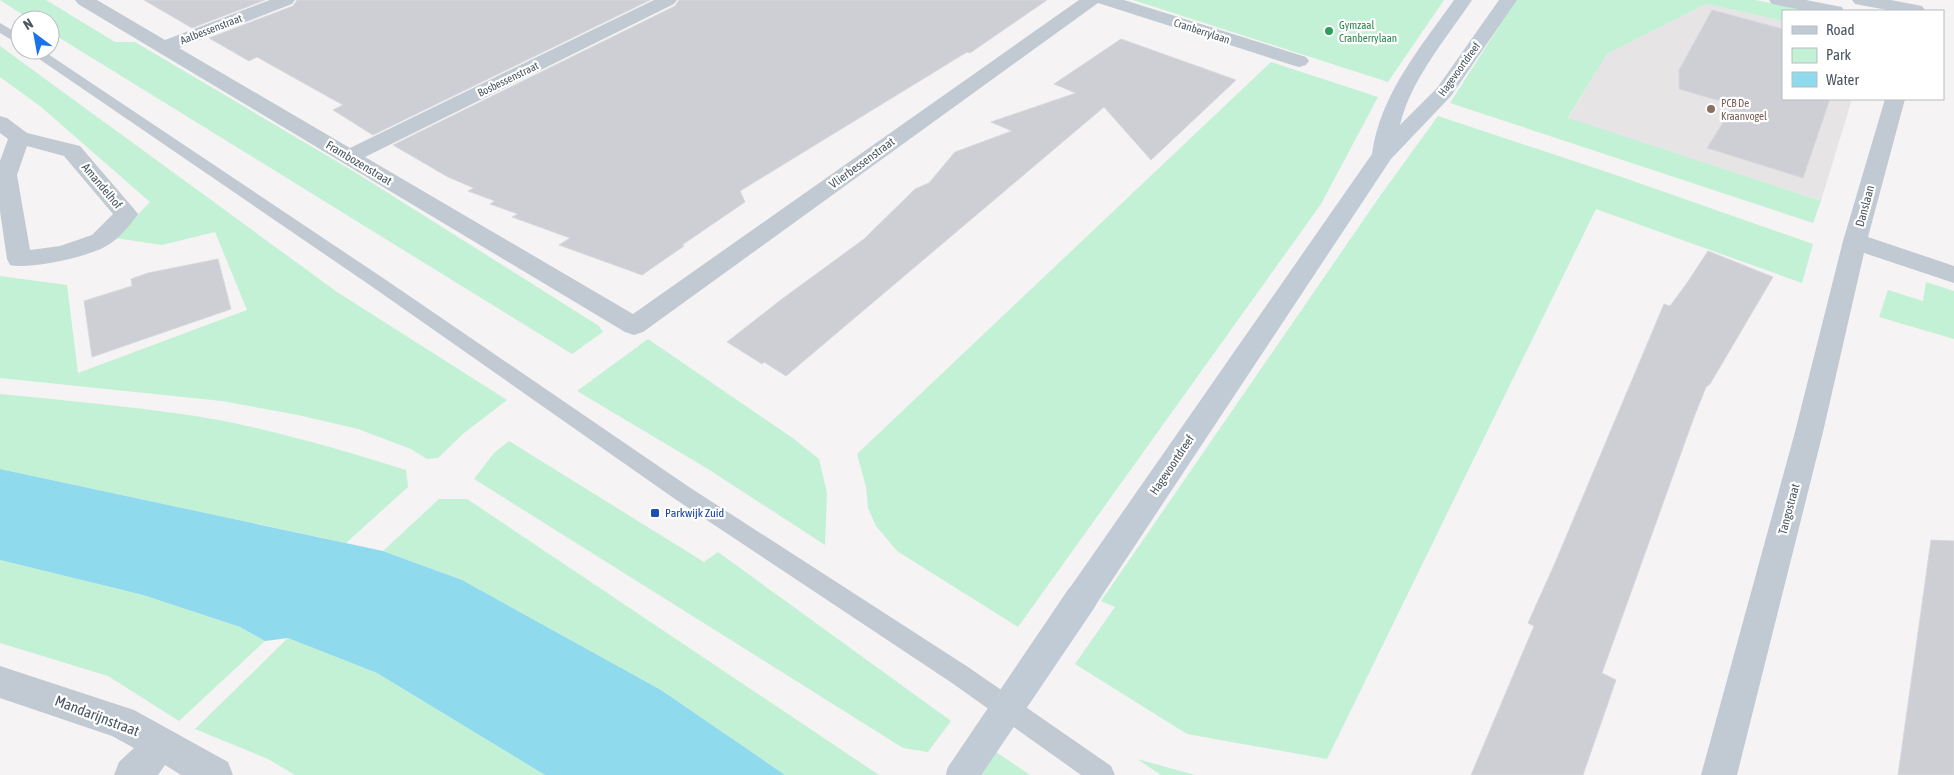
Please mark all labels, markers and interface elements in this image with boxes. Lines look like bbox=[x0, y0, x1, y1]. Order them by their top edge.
north arrow bbox=[10, 10, 60, 60]
legend bbox=[1782, 10, 1944, 100]
street label: Aalbessenstraat bbox=[178, 12, 244, 46]
text: N bbox=[20, 15, 36, 33]
street label: Cranberrylaan bbox=[1172, 16, 1232, 46]
place label: Gymzaal Cranberrylaan bbox=[1339, 19, 1397, 44]
text: Road bbox=[1826, 21, 1855, 38]
marker: Gymzaal Cranberrylaan bbox=[1323, 25, 1335, 37]
street label: Hagevoortdreef bbox=[1436, 40, 1482, 98]
text: Park bbox=[1826, 46, 1851, 63]
street label: Bosbessenstraat bbox=[476, 59, 540, 99]
text: Water bbox=[1826, 71, 1859, 88]
place label: PCB De Kraanvogel bbox=[1721, 97, 1767, 122]
marker: PCB De Kraanvogel bbox=[1705, 103, 1717, 115]
street label: Vlierbessenstraat bbox=[827, 134, 898, 191]
street label: Frambozenstraat bbox=[324, 138, 395, 188]
street label: Amandelhof bbox=[79, 160, 125, 212]
street label: Danslaan bbox=[1853, 184, 1877, 228]
street label: Hagevoortdreef bbox=[1147, 432, 1197, 498]
street label: Tangostraat bbox=[1776, 482, 1803, 536]
place label: Parkwijk Zuid bbox=[665, 506, 724, 520]
marker: Parkwijk Zuid bbox=[649, 507, 661, 519]
street label: Mandarijnstraat bbox=[53, 692, 142, 739]

